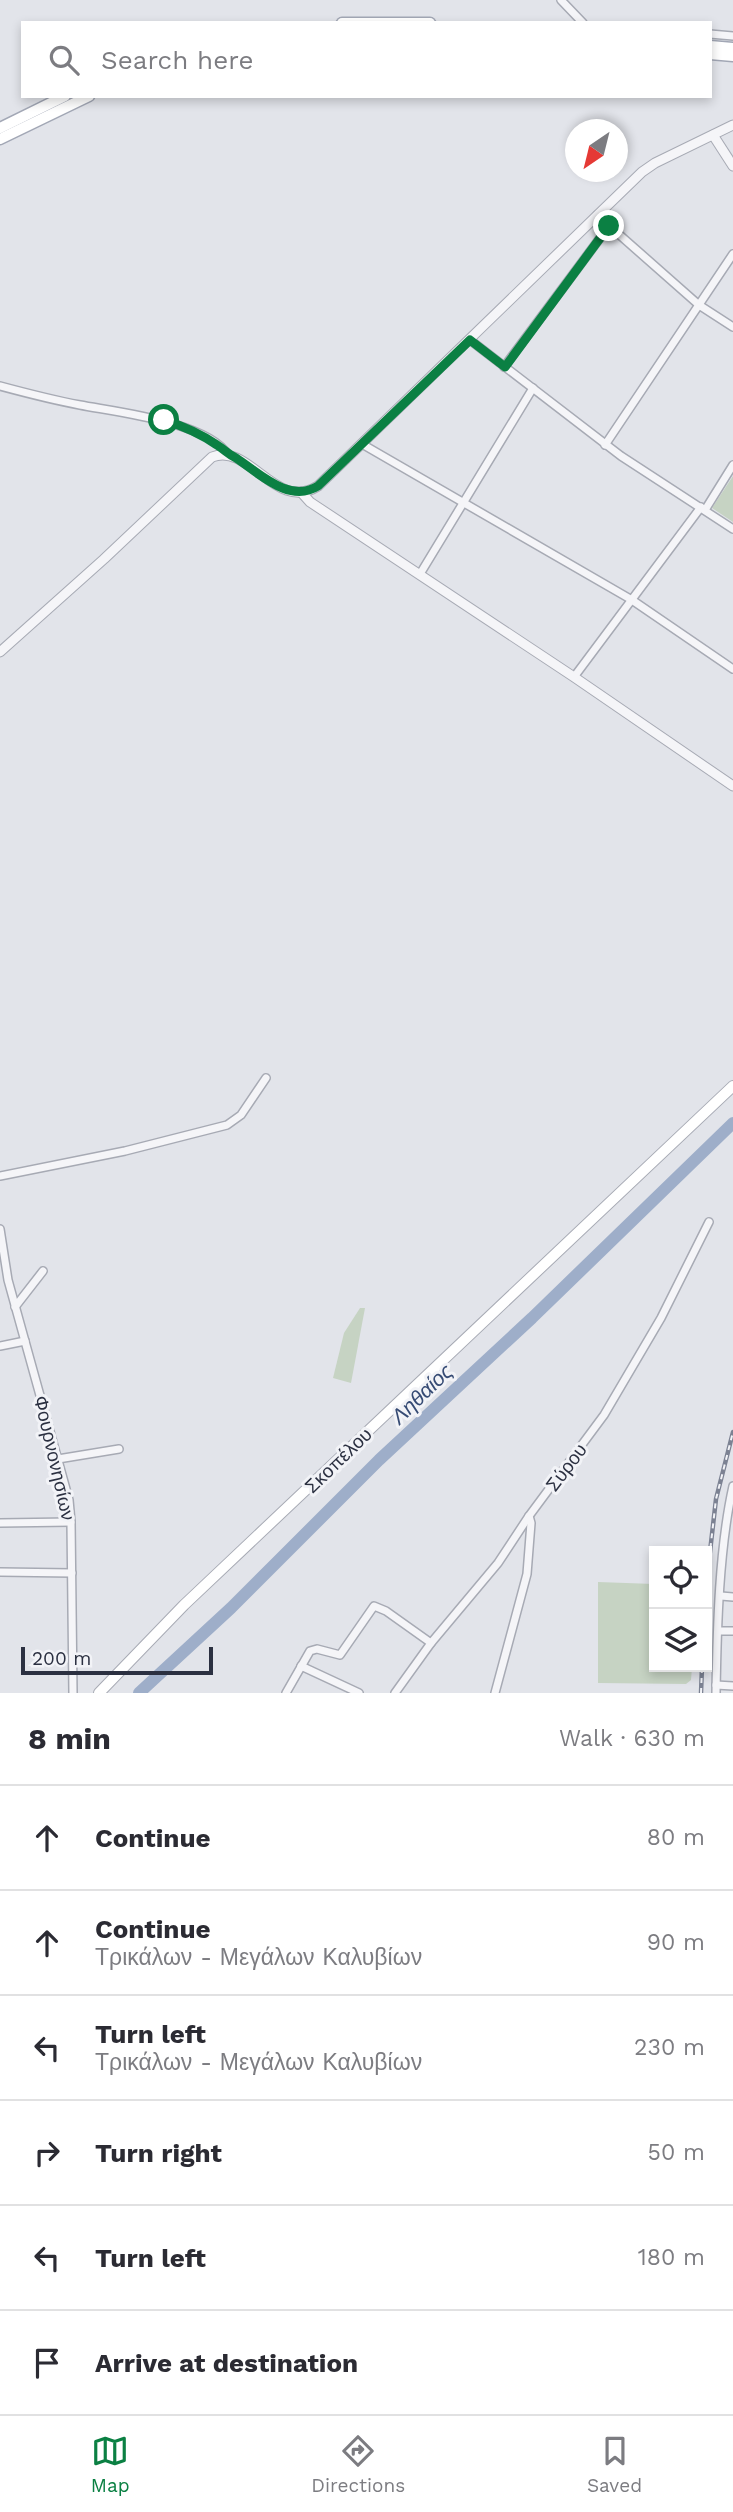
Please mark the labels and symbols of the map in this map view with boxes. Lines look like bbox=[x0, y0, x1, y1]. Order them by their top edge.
north arrow bbox=[565, 119, 628, 182]
route end bbox=[593, 210, 624, 241]
route start bbox=[148, 404, 179, 435]
water label: Ληθαίος bbox=[385, 1358, 458, 1430]
street label: Φουρνονησίων bbox=[29, 1393, 80, 1523]
street label: Σκοπέλου bbox=[300, 1423, 377, 1498]
street label: Σύρου bbox=[541, 1439, 592, 1496]
scale bar bbox=[21, 1644, 214, 1676]

